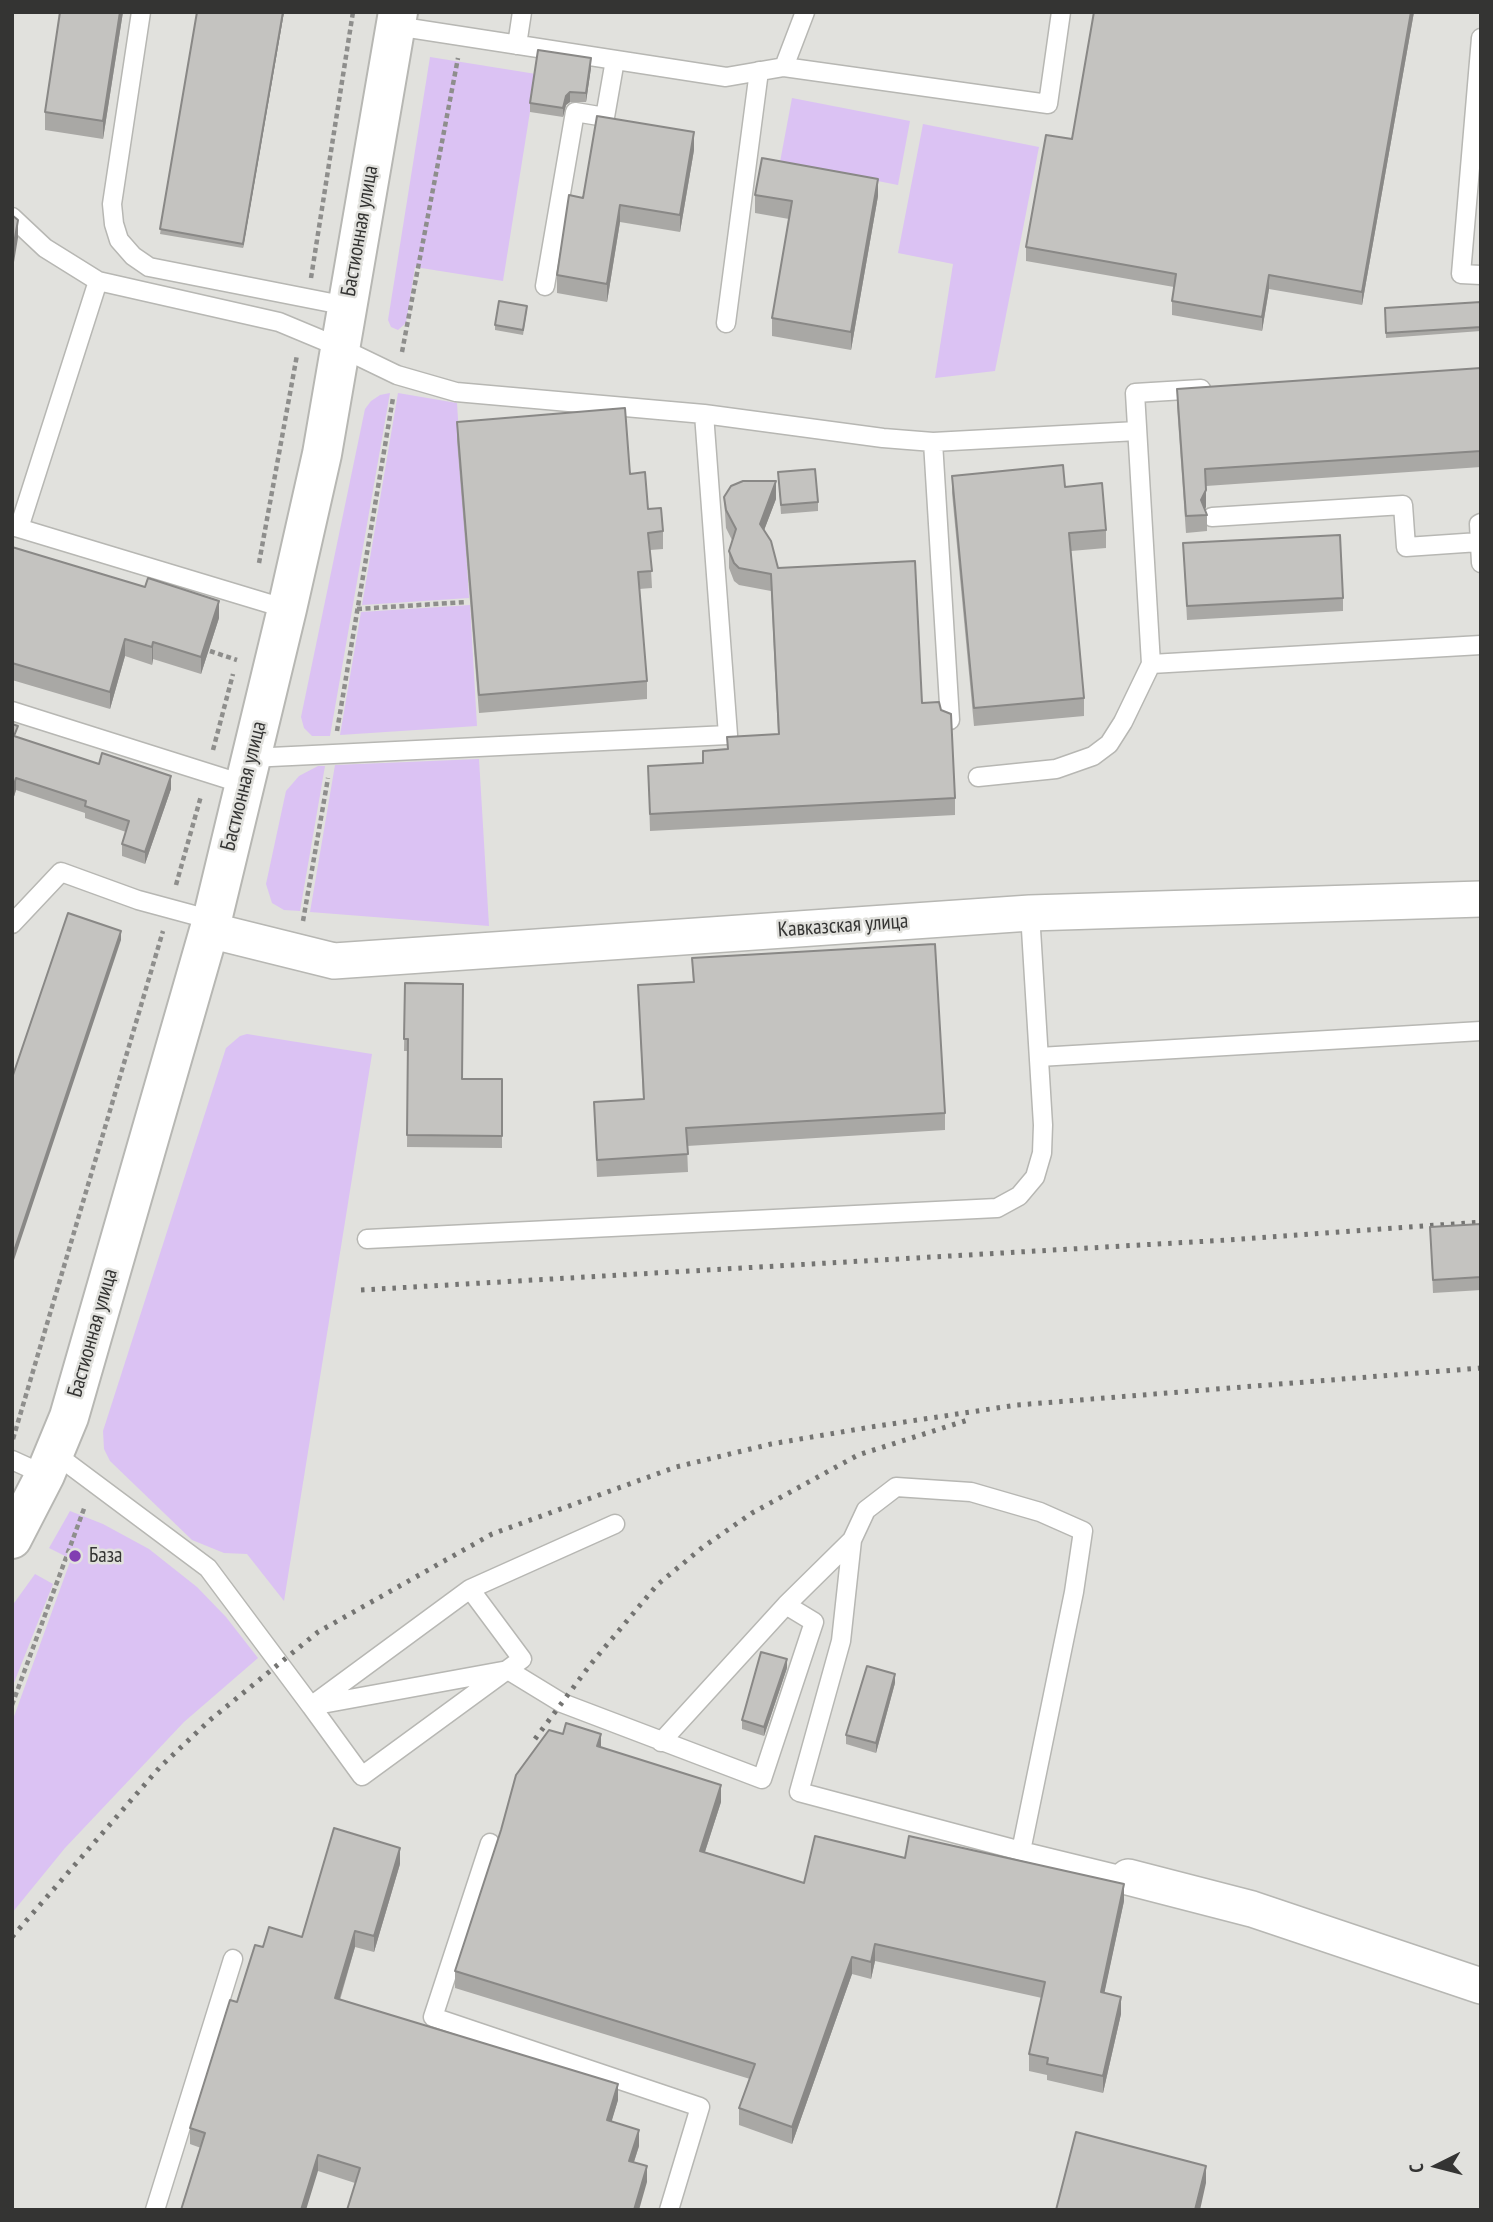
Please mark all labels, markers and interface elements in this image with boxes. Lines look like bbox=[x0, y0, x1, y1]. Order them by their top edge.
street label: Бастионная улица bbox=[336, 164, 384, 298]
street label: Бастионная улица bbox=[216, 719, 272, 853]
street label: Кавказская улица bbox=[777, 909, 909, 943]
street label: Бастионная улица bbox=[63, 1266, 123, 1400]
place label: База bbox=[89, 1543, 123, 1569]
marker: База bbox=[67, 1548, 83, 1564]
north arrow bbox=[1402, 2131, 1472, 2201]
text: С bbox=[1404, 2163, 1429, 2174]

